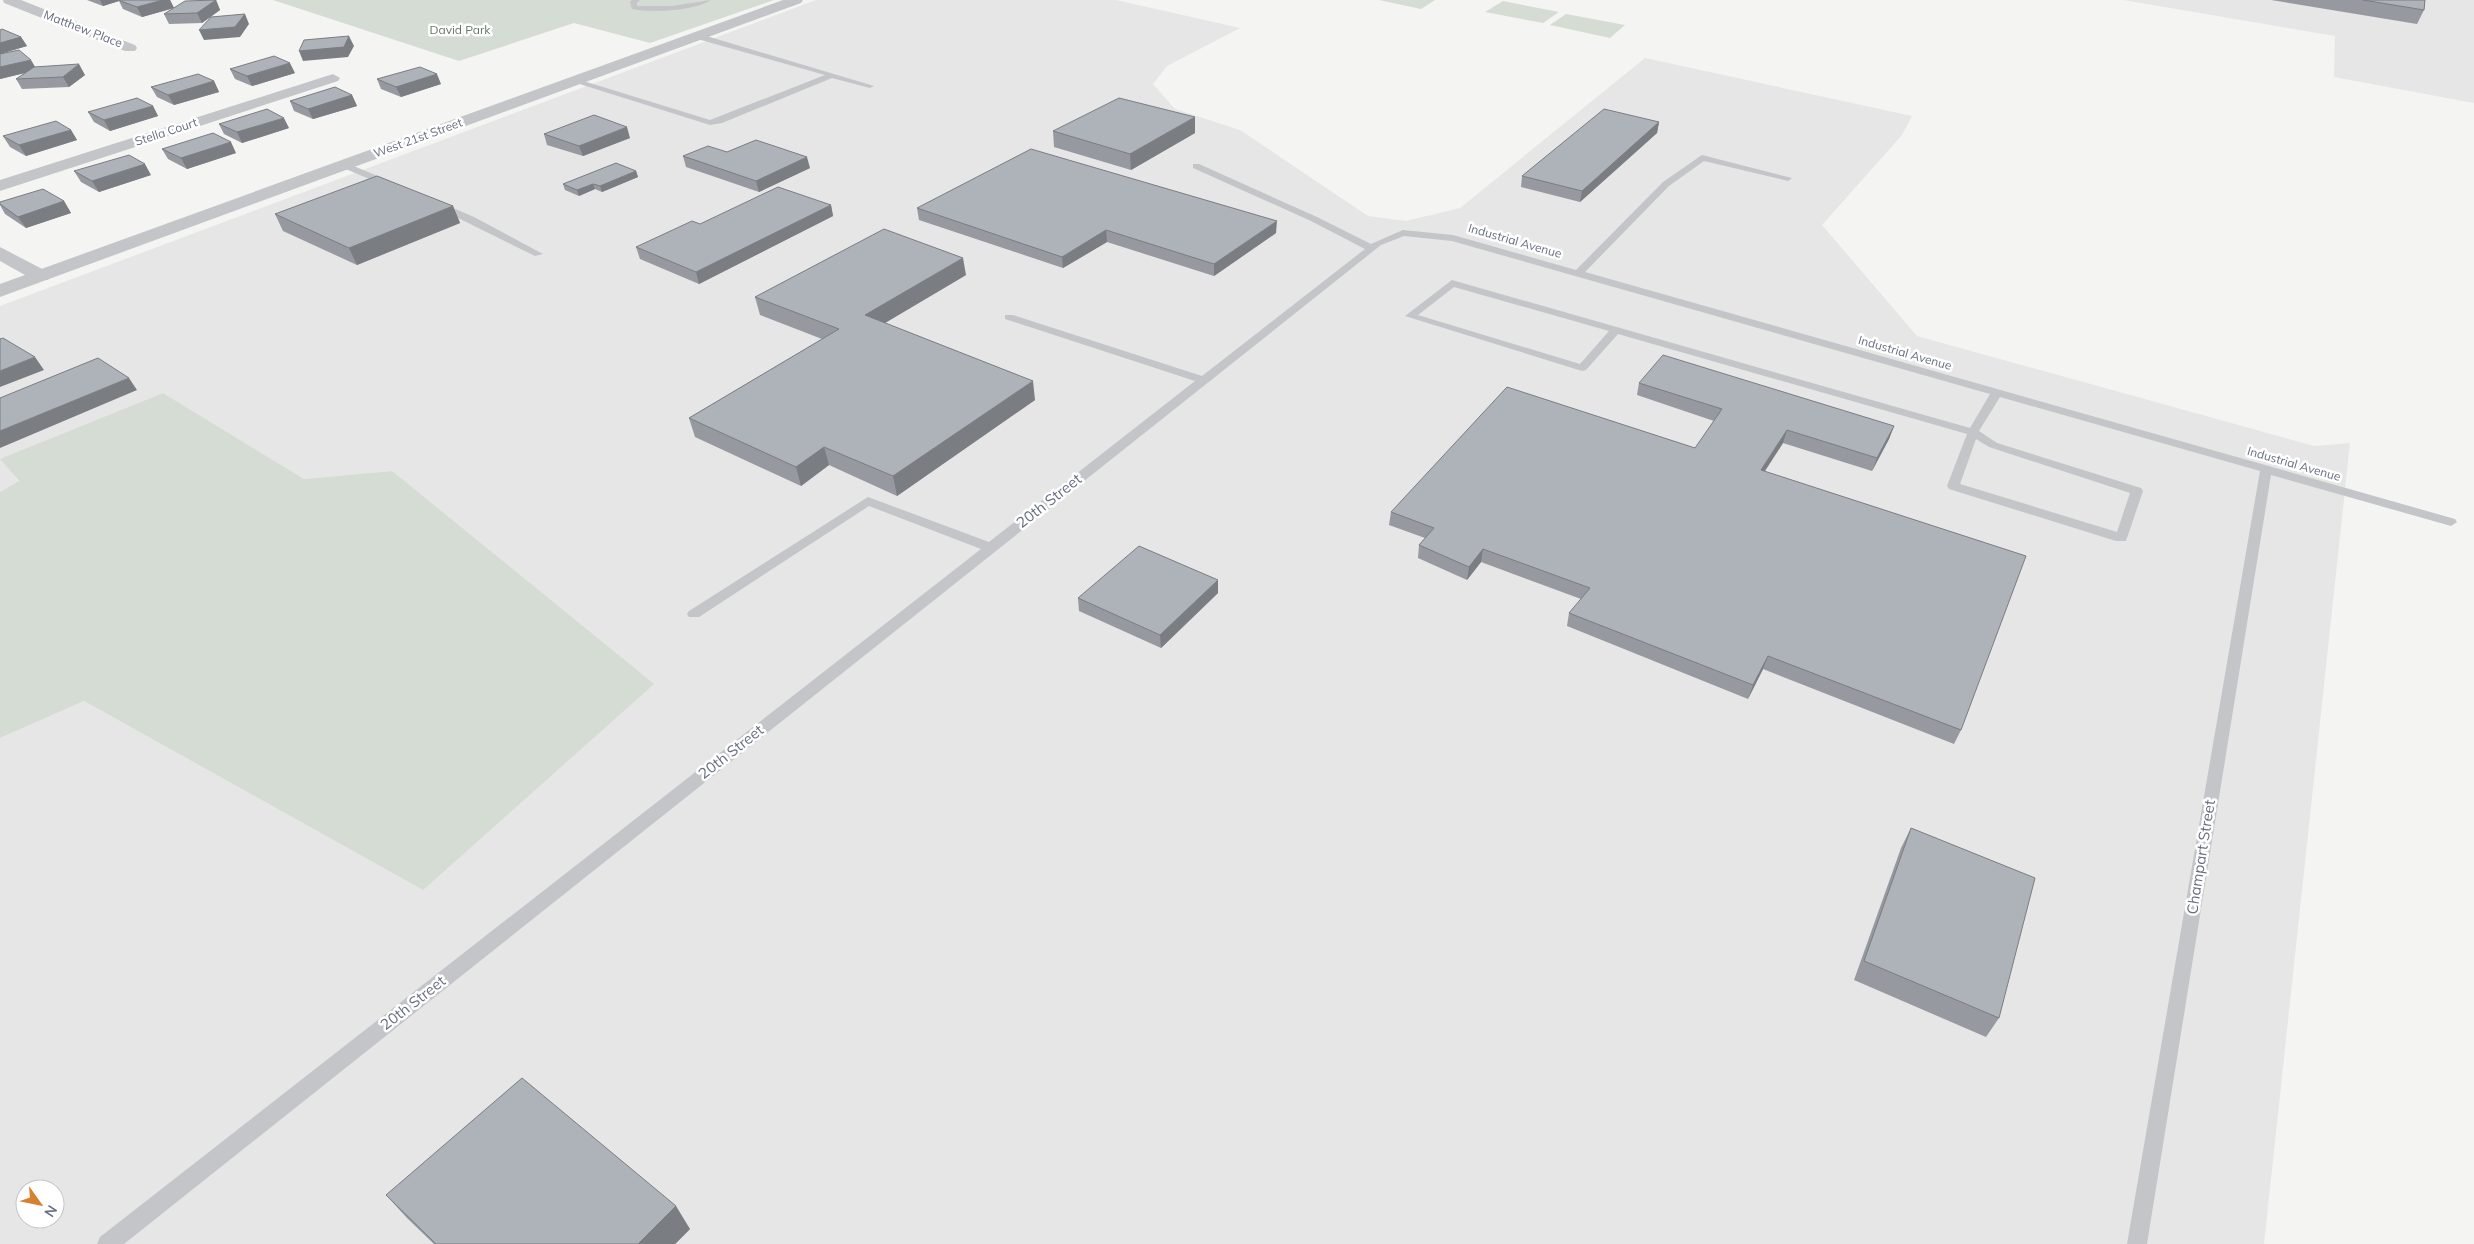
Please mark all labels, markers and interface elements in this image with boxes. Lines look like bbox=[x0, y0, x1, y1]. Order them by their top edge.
street label: Matthew Place bbox=[42, 7, 125, 50]
park label: David Park bbox=[430, 22, 491, 37]
street label: Stella Court bbox=[133, 114, 199, 149]
street label: West 21st Street bbox=[371, 115, 464, 161]
street label: Industrial Avenue bbox=[1467, 220, 1564, 261]
street label: Industrial Avenue bbox=[1857, 332, 1954, 373]
street label: Industrial Avenue bbox=[2246, 443, 2343, 484]
street label: 20th Street bbox=[1012, 469, 1085, 532]
street label: 20th Street bbox=[694, 720, 767, 783]
street label: Champart Street bbox=[2182, 798, 2219, 916]
street label: 20th Street bbox=[376, 971, 449, 1034]
north arrow bbox=[15, 1179, 65, 1229]
text: N bbox=[40, 1202, 61, 1220]

